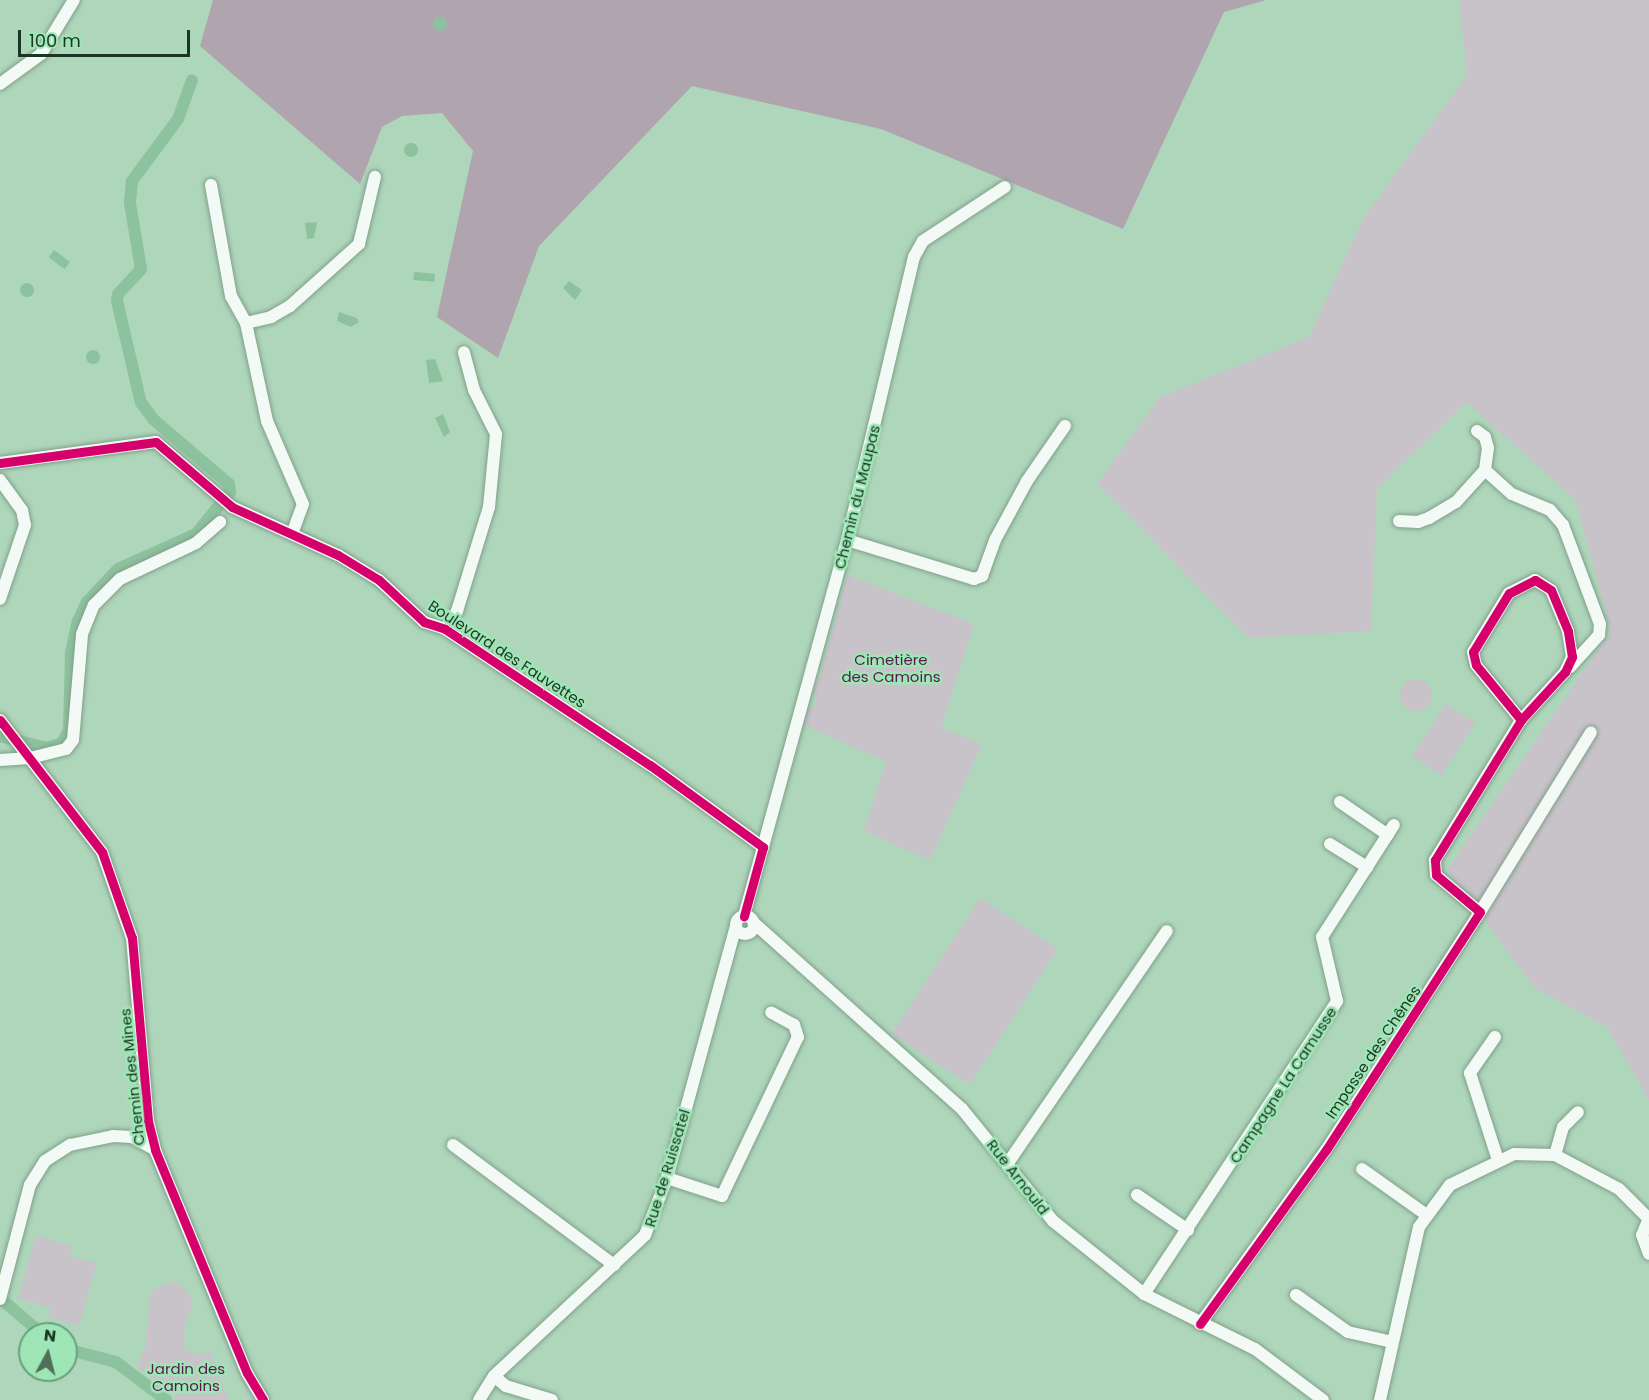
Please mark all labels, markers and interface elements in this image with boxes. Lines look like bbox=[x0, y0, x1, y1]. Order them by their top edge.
scale bar bbox=[21, 18, 194, 56]
text: 100 m bbox=[29, 28, 81, 53]
street label: Chemin du Maupas bbox=[830, 423, 884, 571]
street label: Boulevard des Fauvettes bbox=[425, 596, 589, 712]
park label: Cimetière des Camoins bbox=[841, 650, 941, 685]
street label: Impasse des Chênes bbox=[1322, 982, 1424, 1122]
street label: Campagne La Camusse bbox=[1226, 1003, 1340, 1167]
street label: Chemin des Mines bbox=[116, 1008, 148, 1146]
street label: Rue de Ruissatel bbox=[641, 1107, 693, 1229]
street label: Rue Arnould bbox=[983, 1136, 1053, 1218]
north arrow bbox=[18, 1322, 78, 1382]
text: N bbox=[43, 1323, 57, 1348]
park label: Jardin des Camoins bbox=[147, 1359, 225, 1394]

